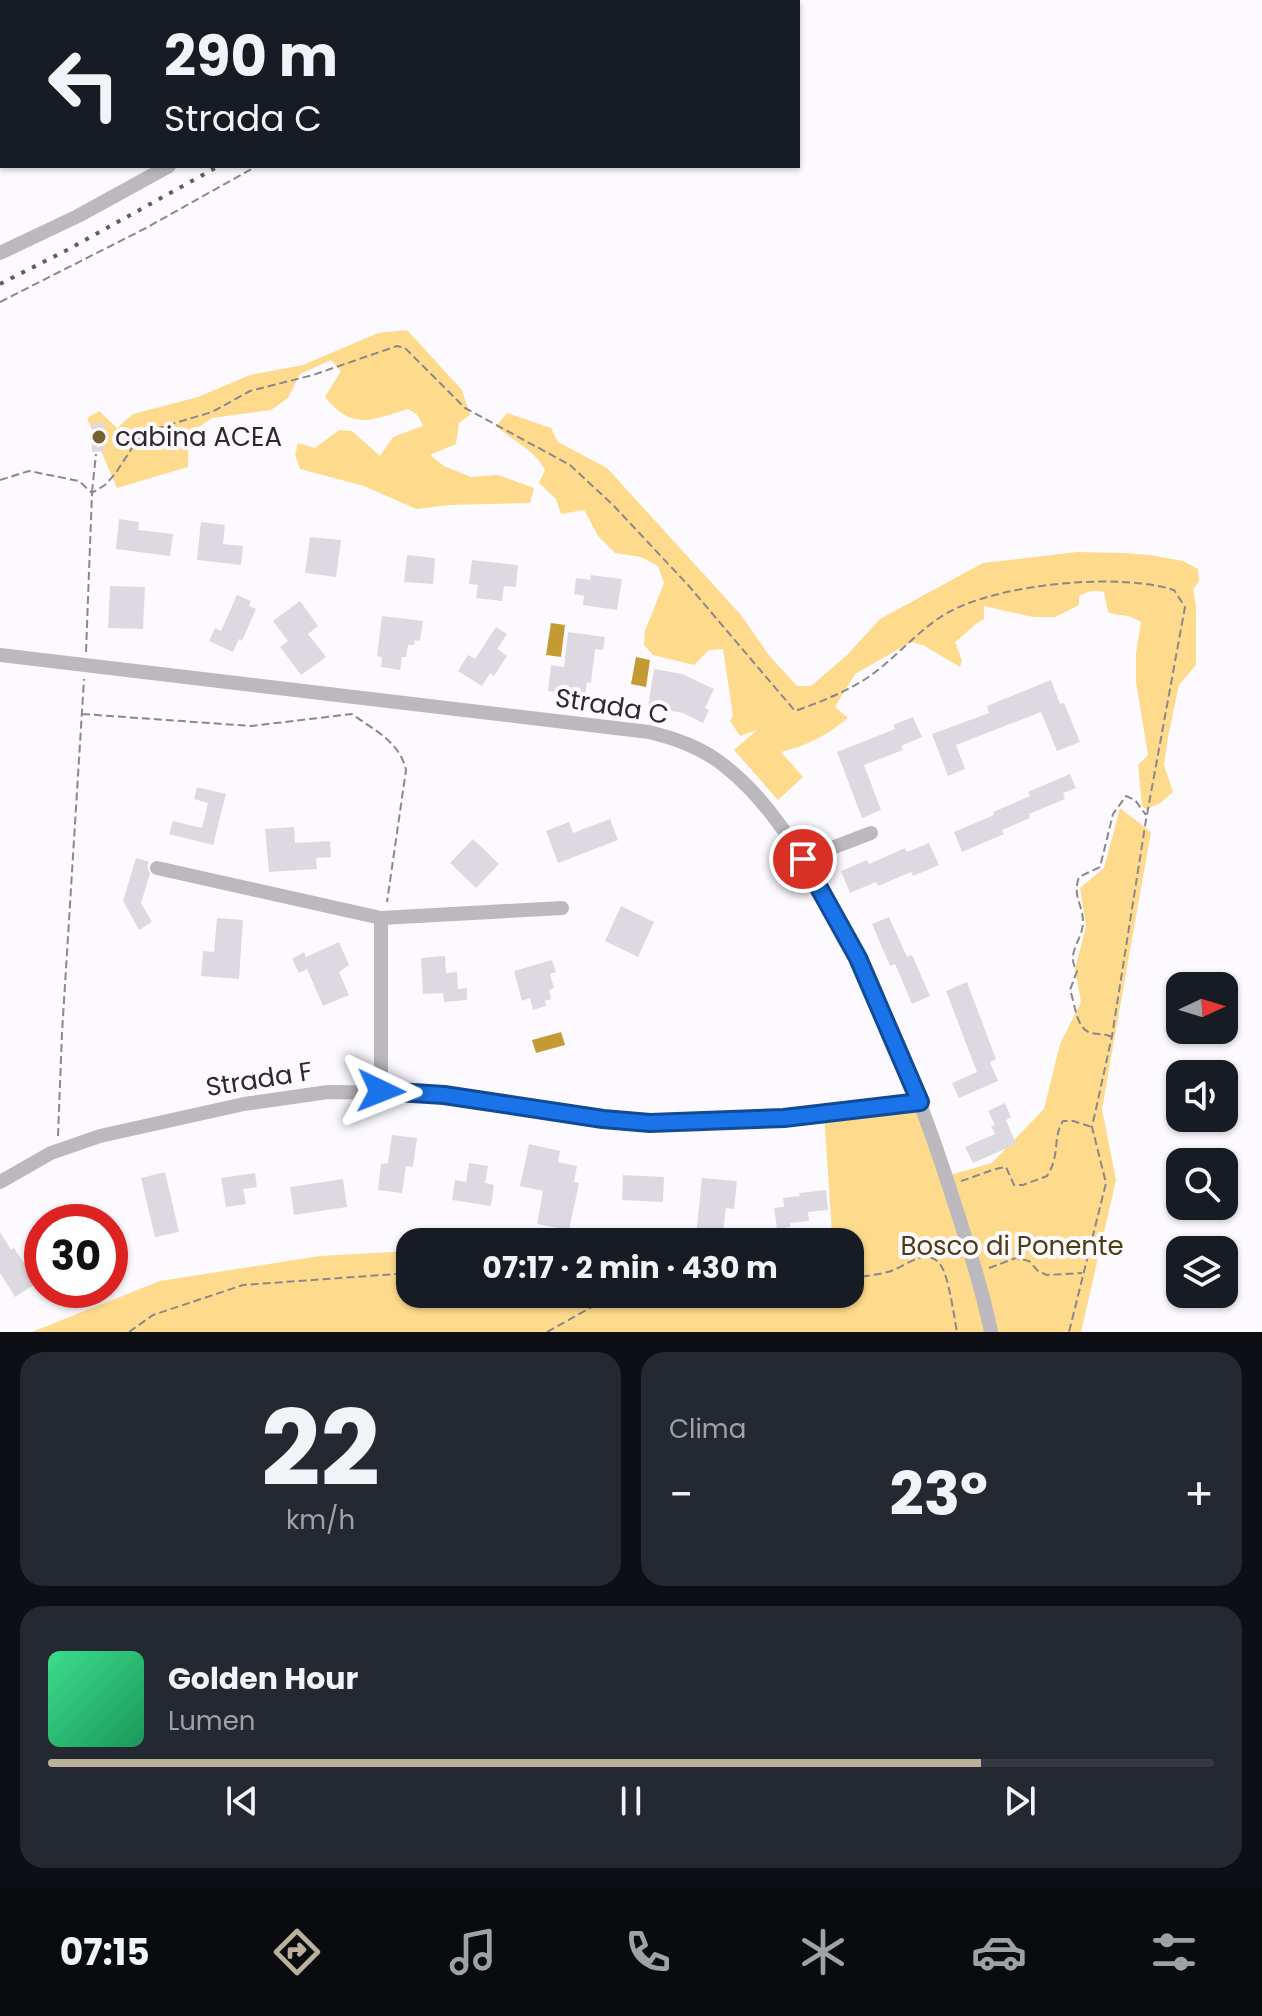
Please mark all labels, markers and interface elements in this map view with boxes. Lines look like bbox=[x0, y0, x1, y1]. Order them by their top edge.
text: 290 m bbox=[164, 17, 338, 96]
icon: left bbox=[32, 32, 136, 136]
text: Strada C bbox=[164, 93, 322, 144]
place label: cabina ACEA bbox=[115, 419, 282, 455]
marker: cabina ACEA bbox=[90, 428, 108, 446]
street label: Strada C bbox=[553, 679, 671, 733]
pin bbox=[769, 825, 837, 893]
icon: arrive bbox=[781, 837, 825, 881]
north arrow bbox=[1166, 972, 1238, 1044]
map controls bbox=[1166, 972, 1238, 1308]
position arrow bbox=[339, 1049, 423, 1133]
street label: Strada F bbox=[203, 1053, 315, 1105]
button: sound bbox=[1166, 1060, 1238, 1132]
button: search bbox=[1166, 1148, 1238, 1220]
speed limit sign: 30 bbox=[24, 1204, 128, 1308]
park label: Bosco di Ponente bbox=[900, 1228, 1124, 1264]
button: layers bbox=[1166, 1236, 1238, 1308]
text: 07:17 · 2 min · 430 m bbox=[482, 1246, 778, 1289]
text: 22 bbox=[261, 1376, 380, 1521]
text: Clima bbox=[669, 1411, 746, 1447]
text: 23° bbox=[889, 1452, 988, 1536]
text: − bbox=[669, 1464, 693, 1525]
text: + bbox=[1184, 1464, 1214, 1525]
text: km/h bbox=[286, 1502, 355, 1538]
text: Golden Hour bbox=[168, 1657, 358, 1700]
text: Lumen bbox=[168, 1703, 255, 1739]
icon: previous bbox=[220, 1779, 264, 1823]
icon: pause bbox=[609, 1779, 653, 1823]
icon: next bbox=[998, 1779, 1042, 1823]
icon: directions bbox=[269, 1924, 325, 1980]
icon: music bbox=[445, 1924, 501, 1980]
icon: phone bbox=[620, 1924, 676, 1980]
icon: climate bbox=[795, 1924, 851, 1980]
icon: car bbox=[971, 1924, 1027, 1980]
icon: filters bbox=[1146, 1924, 1202, 1980]
text: 07:15 bbox=[60, 1927, 150, 1978]

